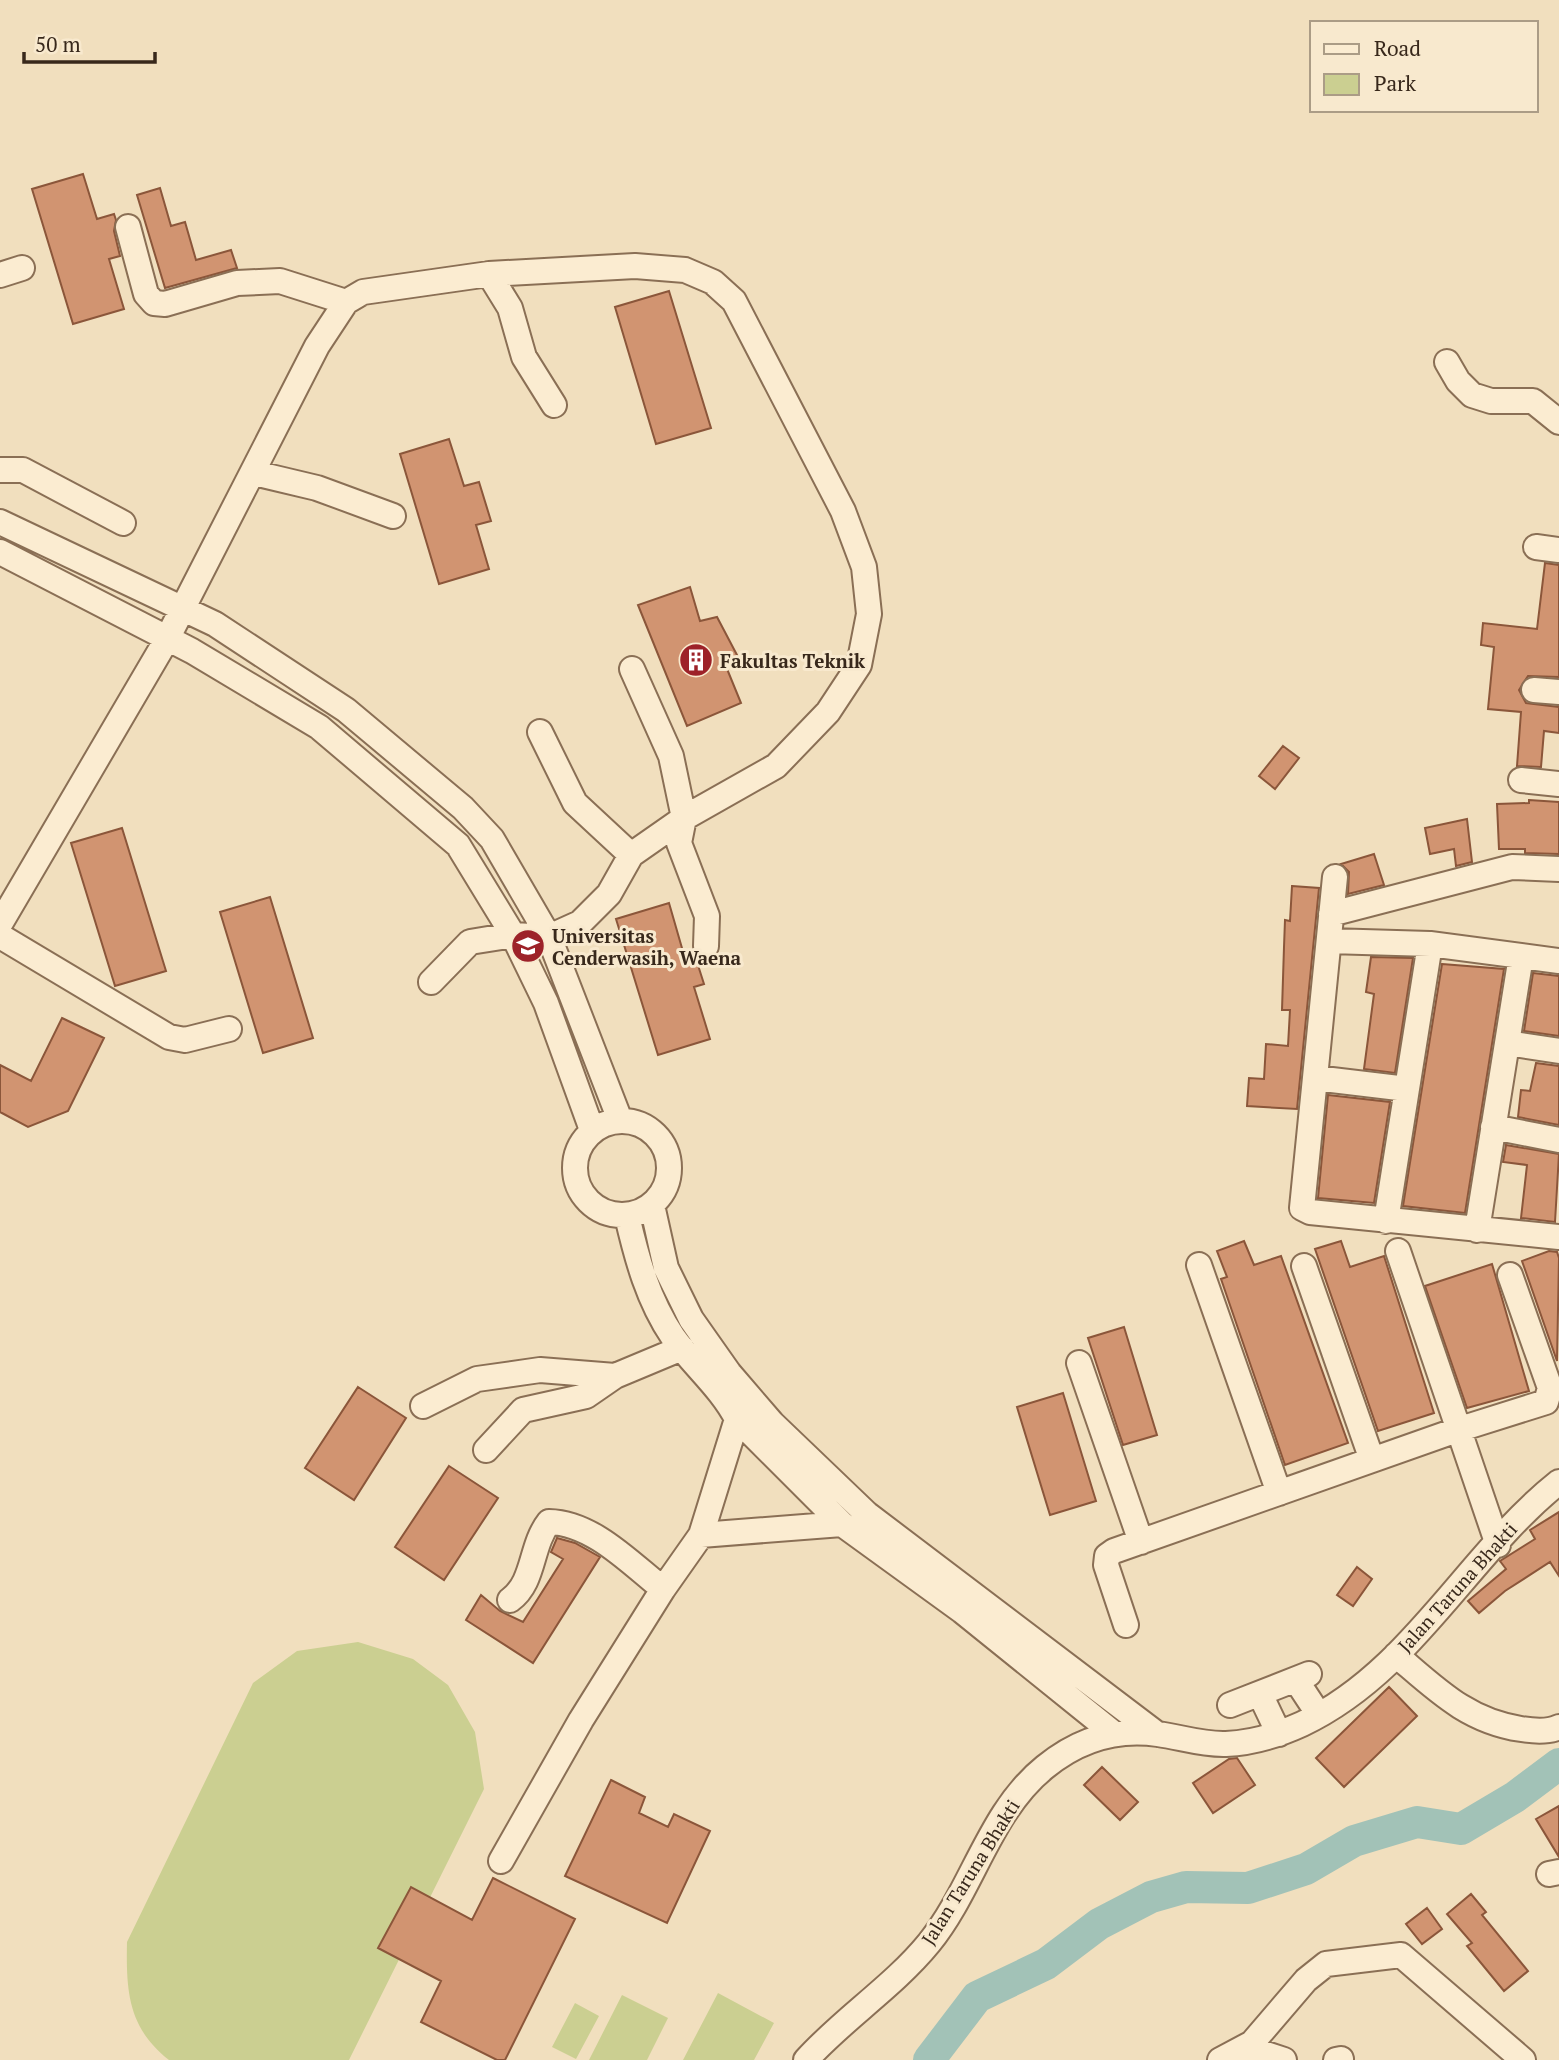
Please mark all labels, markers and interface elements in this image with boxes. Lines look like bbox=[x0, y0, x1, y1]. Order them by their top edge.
scale bar bbox=[24, 21, 156, 65]
legend bbox=[1310, 21, 1538, 112]
text: 50 m bbox=[35, 30, 81, 58]
text: Road bbox=[1374, 34, 1421, 62]
text: Park bbox=[1374, 69, 1416, 97]
building icon: Fakultas Teknik bbox=[677, 641, 715, 679]
place label: Fakultas Teknik bbox=[720, 648, 866, 673]
place label: Universitas Cenderwasih, Waena bbox=[552, 923, 741, 970]
school or university icon: Universitas Cenderwasih, Waena bbox=[509, 927, 547, 965]
street label: Jalan Taruna Bhakti bbox=[1392, 1517, 1522, 1657]
street label: Jalan Taruna Bhakti bbox=[915, 1795, 1025, 1949]

